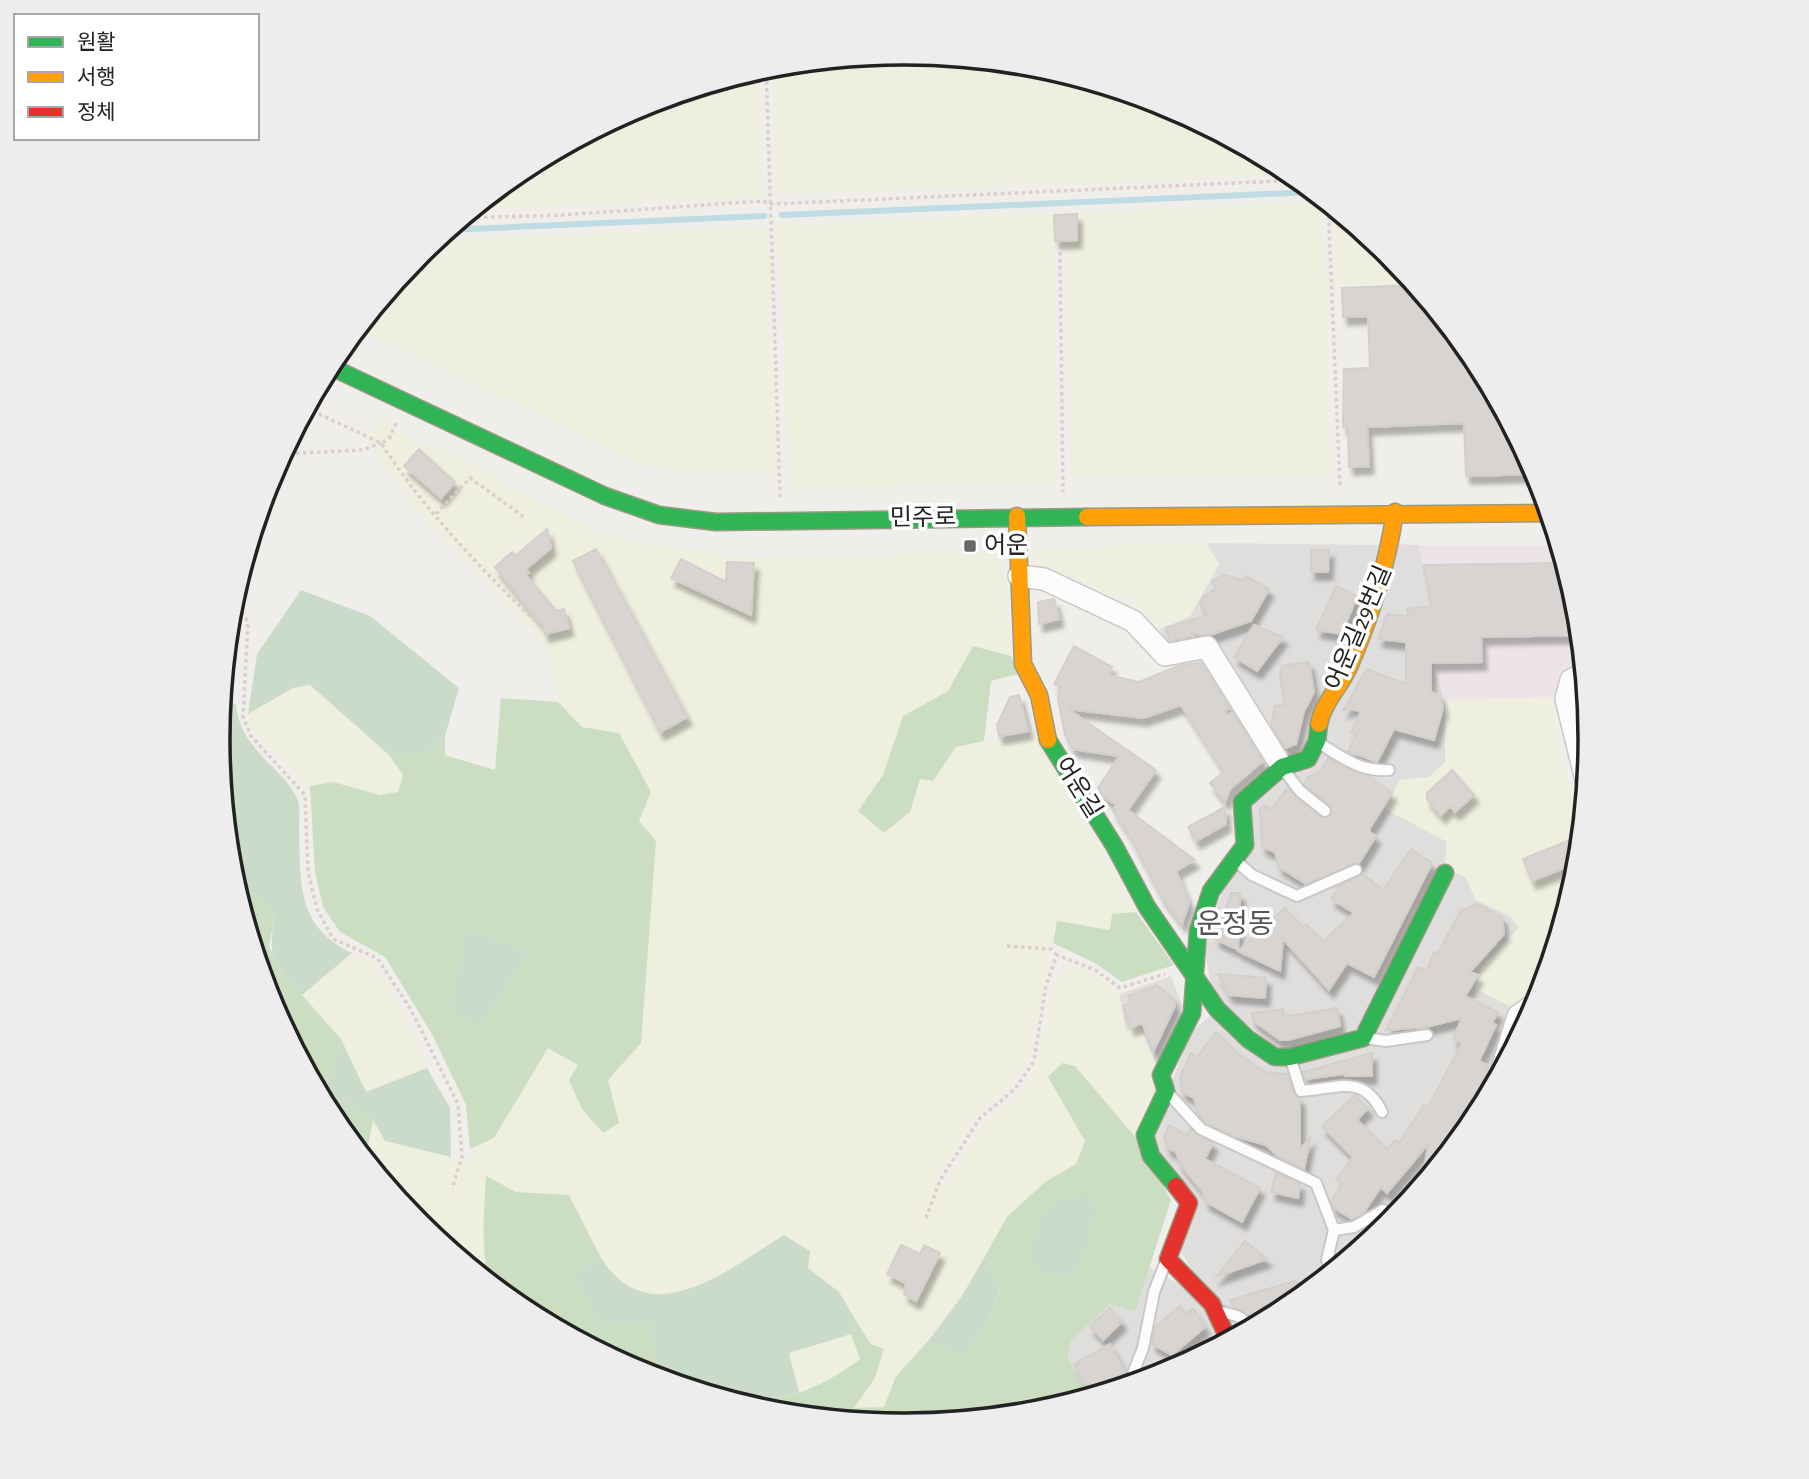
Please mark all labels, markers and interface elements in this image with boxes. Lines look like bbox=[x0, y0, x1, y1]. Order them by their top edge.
legend bbox=[14, 14, 259, 140]
text: 원활 bbox=[77, 31, 116, 53]
text: 서행 bbox=[77, 66, 116, 88]
text: 정체 bbox=[77, 101, 116, 123]
street label: 민주로 bbox=[890, 504, 956, 531]
place label: 어운 bbox=[984, 533, 1028, 558]
marker: 어운 bbox=[962, 538, 978, 554]
street label: 어운길29번길 bbox=[1321, 562, 1396, 694]
street label: 어운길 bbox=[1050, 753, 1107, 822]
district label: 운정동 bbox=[1196, 909, 1274, 939]

